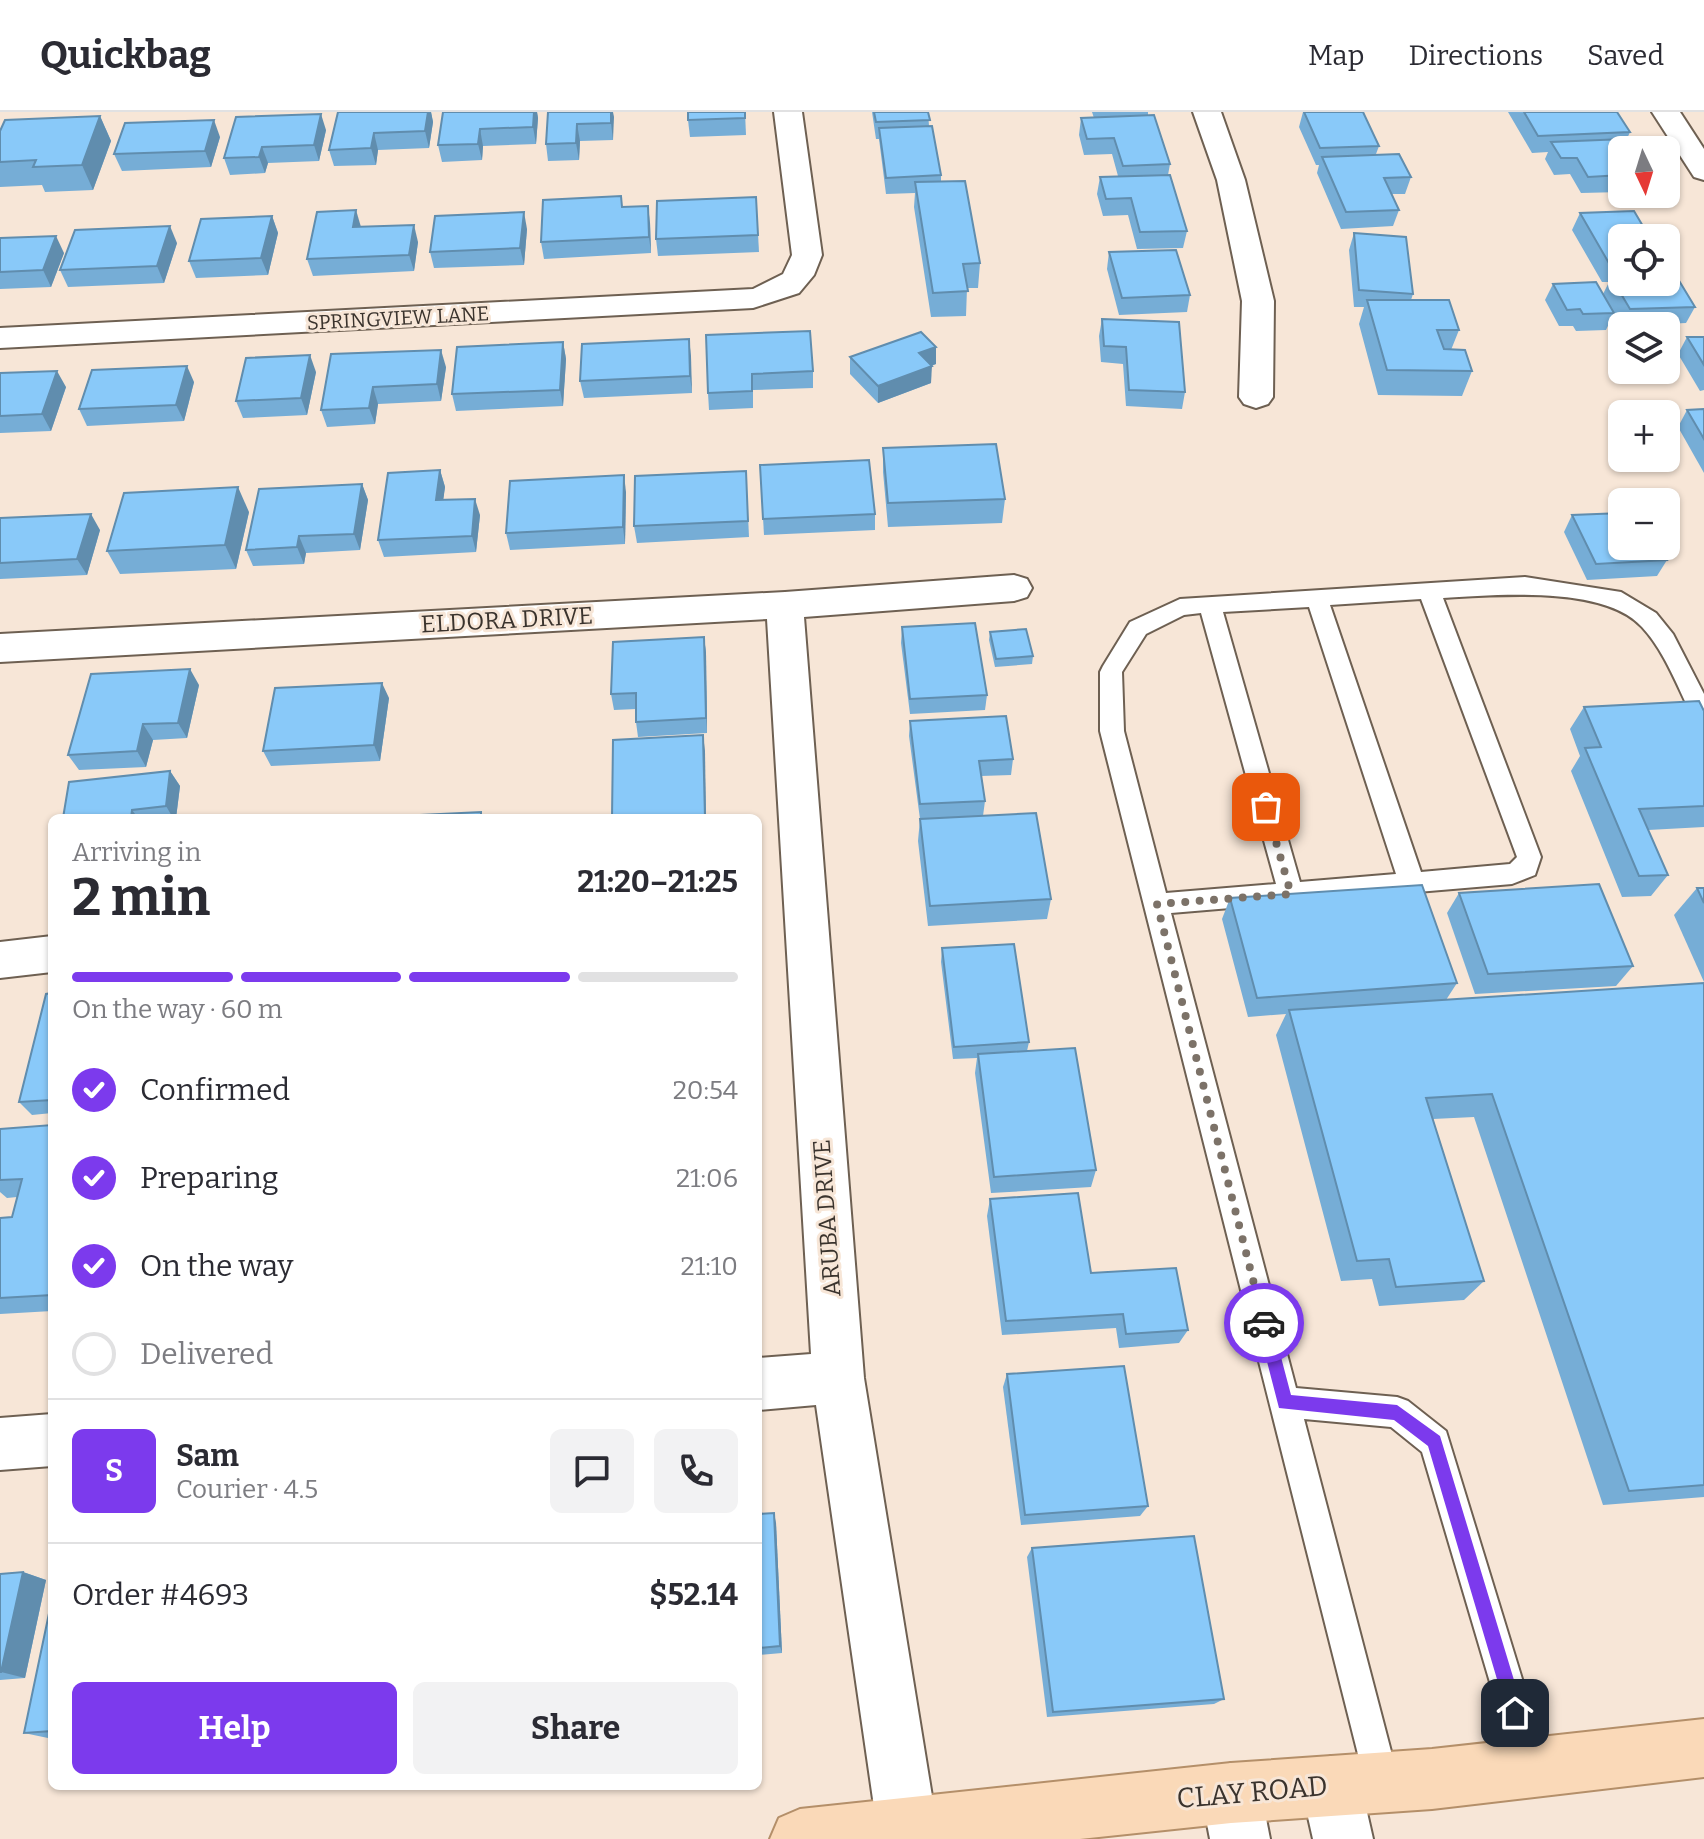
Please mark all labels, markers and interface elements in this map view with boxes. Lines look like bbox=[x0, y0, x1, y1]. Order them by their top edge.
text: Quickbag bbox=[40, 32, 211, 78]
text: Map bbox=[1308, 39, 1364, 72]
text: Directions bbox=[1408, 39, 1543, 72]
text: Saved bbox=[1587, 39, 1664, 72]
north arrow bbox=[1608, 136, 1680, 208]
map controls bbox=[1608, 136, 1680, 560]
button: locate bbox=[1608, 224, 1680, 296]
street label: SPRINGVIEW LANE bbox=[306, 301, 490, 335]
button: layers bbox=[1608, 312, 1680, 384]
button: + bbox=[1608, 400, 1680, 472]
button: − bbox=[1608, 488, 1680, 560]
street label: ELDORA DRIVE bbox=[420, 602, 594, 638]
pin bbox=[1232, 773, 1300, 841]
icon: bag bbox=[1244, 785, 1288, 829]
text: Arriving in bbox=[72, 837, 201, 868]
text: 21:20–21:25 bbox=[577, 864, 738, 900]
text: 2 min bbox=[72, 866, 210, 929]
text: On the way · 60 m bbox=[72, 994, 283, 1025]
icon: check bbox=[72, 1068, 116, 1112]
text: Confirmed bbox=[140, 1072, 290, 1108]
text: 20:54 bbox=[673, 1075, 738, 1106]
street label: ARUBA DRIVE bbox=[808, 1138, 846, 1298]
icon: check bbox=[72, 1156, 116, 1200]
text: Preparing bbox=[140, 1160, 278, 1196]
text: 21:06 bbox=[676, 1163, 738, 1194]
icon: check bbox=[72, 1244, 116, 1288]
text: On the way bbox=[140, 1248, 293, 1284]
text: 21:10 bbox=[681, 1251, 738, 1282]
courier bbox=[1224, 1283, 1304, 1363]
icon: car bbox=[1242, 1301, 1286, 1345]
text: Delivered bbox=[140, 1336, 273, 1372]
button: chat bbox=[550, 1429, 634, 1513]
button: phone bbox=[654, 1429, 738, 1513]
text: Sam bbox=[176, 1438, 239, 1474]
text: S bbox=[105, 1453, 123, 1489]
text: Courier · 4.5 bbox=[176, 1474, 318, 1505]
text: Order #4693 bbox=[72, 1577, 249, 1613]
text: $52.14 bbox=[649, 1577, 738, 1613]
pin bbox=[1481, 1679, 1549, 1747]
button: Help bbox=[72, 1682, 397, 1774]
button: Share bbox=[413, 1682, 738, 1774]
icon: home bbox=[1493, 1691, 1537, 1735]
street label: CLAY ROAD bbox=[1175, 1769, 1329, 1815]

